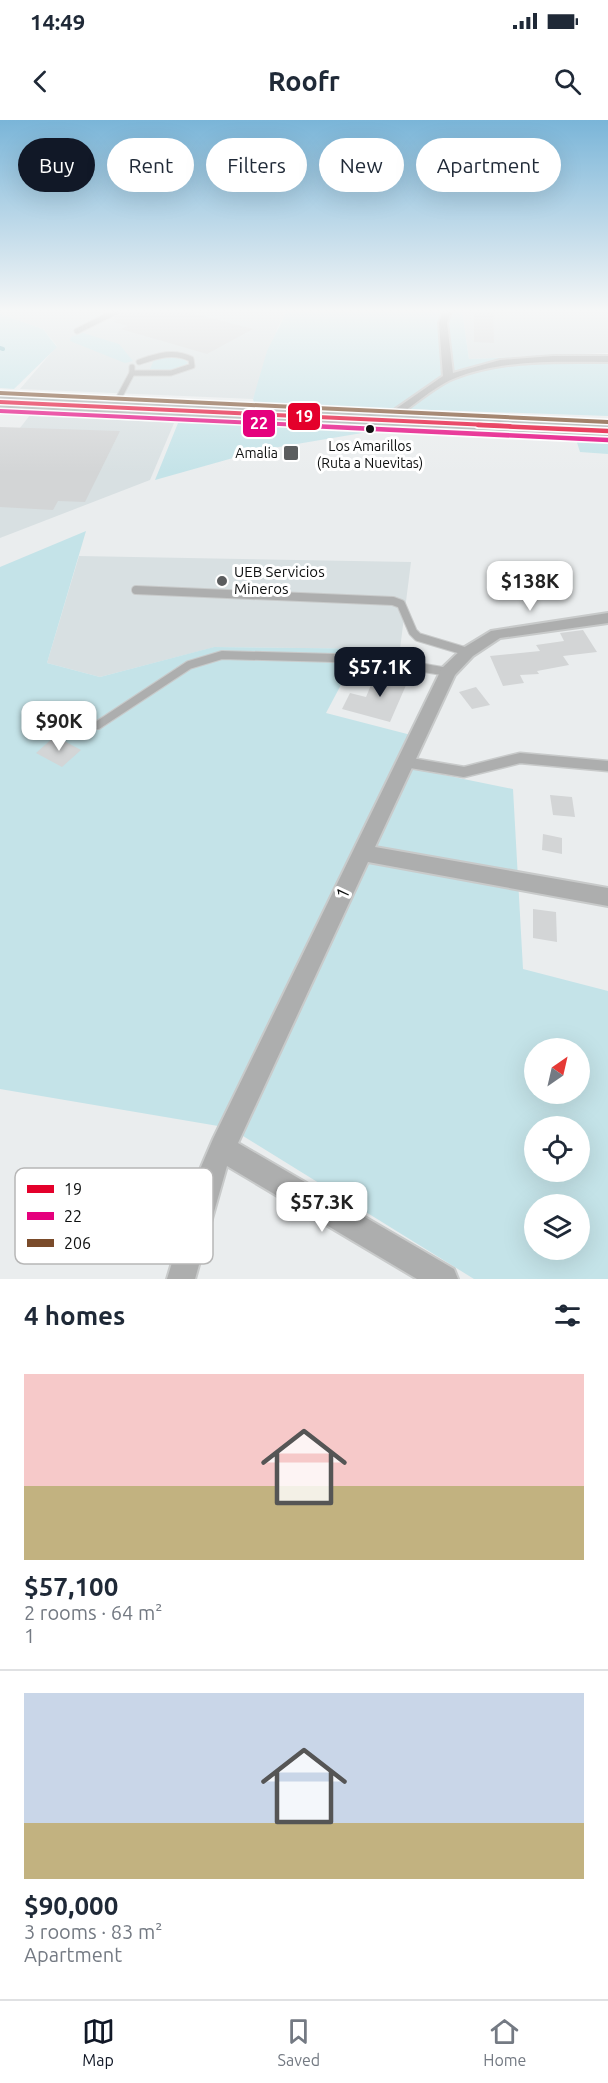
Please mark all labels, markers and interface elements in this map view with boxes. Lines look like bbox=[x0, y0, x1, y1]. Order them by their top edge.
text: 14:49 bbox=[30, 9, 85, 34]
icon: back bbox=[24, 65, 57, 98]
icon: search bbox=[551, 65, 584, 98]
text: Roofr bbox=[268, 66, 340, 96]
chip: Buy bbox=[18, 138, 95, 192]
chip: Rent bbox=[107, 138, 194, 192]
chip: Filters bbox=[206, 138, 307, 192]
chip: New bbox=[319, 138, 404, 192]
chip: Apartment bbox=[416, 138, 561, 192]
line badge: 19 bbox=[287, 402, 321, 431]
text: 19 bbox=[295, 407, 313, 425]
line badge: 22 bbox=[242, 409, 276, 438]
text: 22 bbox=[250, 414, 268, 432]
marker: Los Amarillos (Ruta a Nuevitas) bbox=[364, 423, 376, 435]
place label: Los Amarillos (Ruta a Nuevitas) bbox=[317, 438, 423, 471]
marker: Amalia bbox=[282, 444, 300, 462]
place label: Amalia bbox=[235, 445, 278, 461]
pin: $138K bbox=[488, 561, 572, 612]
place label: UEB Servicios Mineros bbox=[234, 563, 325, 597]
text: $138K bbox=[501, 569, 559, 592]
marker: UEB Servicios Mineros bbox=[215, 574, 229, 588]
pin: $57.1K bbox=[331, 647, 429, 698]
text: $57.1K bbox=[348, 655, 412, 678]
pin: $90K bbox=[23, 701, 95, 752]
text: $90K bbox=[35, 709, 83, 732]
street label: 1 bbox=[331, 884, 353, 901]
north arrow bbox=[524, 1038, 590, 1104]
map controls bbox=[524, 1038, 590, 1260]
button: locate bbox=[524, 1116, 590, 1182]
legend bbox=[15, 1168, 213, 1264]
text: 19 bbox=[64, 1180, 82, 1198]
pin: $57.3K bbox=[273, 1182, 371, 1233]
text: $57.3K bbox=[290, 1190, 354, 1213]
button: layers bbox=[524, 1194, 590, 1260]
text: 22 bbox=[64, 1207, 82, 1225]
text: 206 bbox=[64, 1234, 91, 1252]
icon: filters bbox=[551, 1299, 584, 1332]
text: 4 homes bbox=[24, 1301, 125, 1330]
icon: home bbox=[250, 1413, 358, 1521]
text: $57,100 bbox=[24, 1572, 118, 1601]
text: 2 rooms · 64 m² bbox=[24, 1601, 162, 1624]
text: 1 bbox=[24, 1624, 35, 1647]
icon: home bbox=[250, 1732, 358, 1840]
text: $90,000 bbox=[24, 1891, 118, 1920]
text: 3 rooms · 83 m² bbox=[24, 1920, 162, 1943]
text: Apartment bbox=[24, 1943, 122, 1966]
tab: Map bbox=[82, 2015, 115, 2069]
tab: Saved bbox=[278, 2015, 320, 2069]
tab: Home bbox=[483, 2015, 526, 2069]

